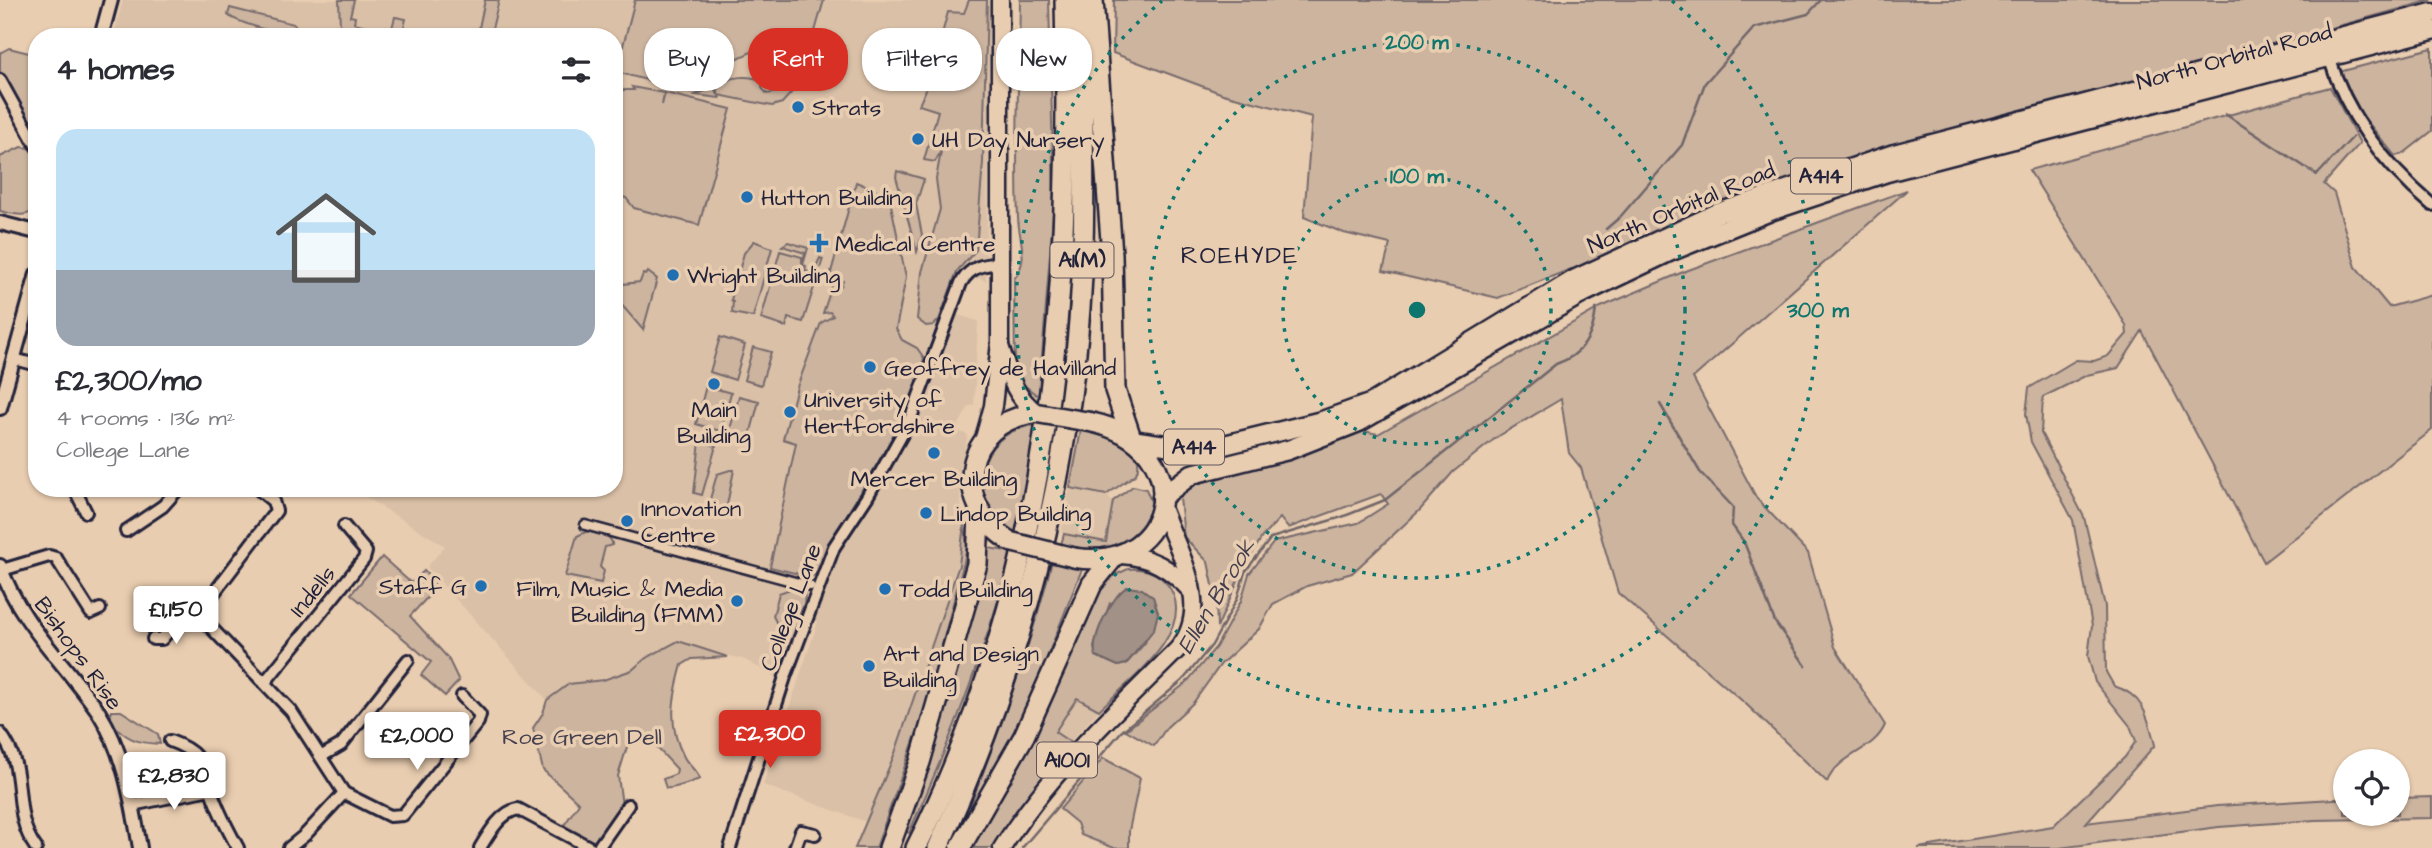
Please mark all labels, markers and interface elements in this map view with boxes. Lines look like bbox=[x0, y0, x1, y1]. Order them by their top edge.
street label: North Orbital Road bbox=[2133, 15, 2336, 98]
chip: Buy bbox=[644, 28, 734, 91]
chip: Rent bbox=[748, 28, 848, 91]
chip: Filters bbox=[862, 28, 982, 91]
chip: New bbox=[996, 28, 1092, 91]
text: 200 m bbox=[1384, 28, 1449, 57]
text: 4 homes bbox=[56, 49, 175, 91]
icon: filters bbox=[557, 51, 595, 89]
place label: Strats bbox=[812, 92, 881, 124]
marker: Strats bbox=[790, 99, 806, 115]
place label: UH Day Nursery bbox=[932, 124, 1105, 157]
marker: UH Day Nursery bbox=[910, 131, 926, 147]
street label: North Orbital Road bbox=[1583, 154, 1780, 262]
road number: A414 bbox=[1791, 158, 1851, 194]
text: 100 m bbox=[1390, 162, 1445, 191]
icon: home bbox=[263, 175, 389, 301]
place label: Hutton Building bbox=[761, 182, 913, 215]
marker: Hutton Building bbox=[739, 189, 755, 205]
place label: Medical Centre bbox=[835, 228, 995, 260]
marker: Medical Centre bbox=[809, 233, 829, 253]
district label: ROEHYDE bbox=[1181, 239, 1299, 273]
road number: A1(M) bbox=[1050, 243, 1114, 278]
place label: Wright Building bbox=[687, 260, 840, 293]
marker: Wright Building bbox=[665, 267, 681, 283]
text: 300 m bbox=[1786, 296, 1850, 325]
centre of rings bbox=[1405, 298, 1429, 322]
place label: Geoffrey de Havilland bbox=[884, 352, 1116, 385]
marker: Geoffrey de Havilland bbox=[862, 359, 878, 375]
text: £2,300/mo bbox=[56, 360, 202, 402]
marker: Main Building bbox=[706, 376, 722, 392]
place label: University of Hertfordshire bbox=[804, 384, 955, 442]
place label: Main Building bbox=[677, 394, 751, 453]
text: 4 rooms · 136 m² bbox=[56, 402, 235, 434]
marker: University of Hertfordshire bbox=[782, 404, 798, 420]
road number: A414 bbox=[1164, 430, 1224, 464]
text: College Lane bbox=[56, 434, 190, 466]
marker: Mercer Building bbox=[926, 445, 942, 461]
place label: Mercer Building bbox=[851, 463, 1018, 496]
place label: Innovation Centre bbox=[641, 493, 741, 551]
place label: Lindop Building bbox=[940, 498, 1092, 531]
marker: Lindop Building bbox=[918, 505, 934, 521]
marker: Innovation Centre bbox=[619, 513, 635, 529]
water label: Ellen Brook bbox=[1169, 532, 1265, 660]
street label: College Lane bbox=[752, 539, 831, 676]
street label: Indells bbox=[282, 559, 343, 624]
place label: Staff G bbox=[379, 571, 467, 603]
place label: Film, Music & Media Building (FMM) bbox=[516, 573, 723, 632]
place label: Todd Building bbox=[899, 574, 1033, 607]
marker: Staff G bbox=[473, 578, 489, 594]
marker: Todd Building bbox=[877, 581, 893, 597]
pin: £1,150 bbox=[119, 586, 233, 646]
street label: Bishops Rise bbox=[26, 590, 130, 717]
text: £1,150 bbox=[149, 593, 203, 625]
marker: Film, Music & Media Building (FMM) bbox=[729, 593, 745, 609]
place label: Art and Design Building bbox=[883, 638, 1039, 697]
marker: Art and Design Building bbox=[861, 658, 877, 674]
pin: £2,300 bbox=[713, 710, 827, 770]
pin: £2,000 bbox=[360, 712, 474, 772]
text: £2,300 bbox=[735, 717, 805, 749]
text: £2,000 bbox=[380, 719, 454, 751]
park label: Roe Green Dell bbox=[502, 721, 662, 753]
road number: A1001 bbox=[1037, 742, 1097, 778]
map controls bbox=[2333, 749, 2410, 826]
button: locate bbox=[2333, 749, 2410, 826]
pin: £2,830 bbox=[117, 752, 231, 812]
text: £2,830 bbox=[139, 759, 209, 791]

